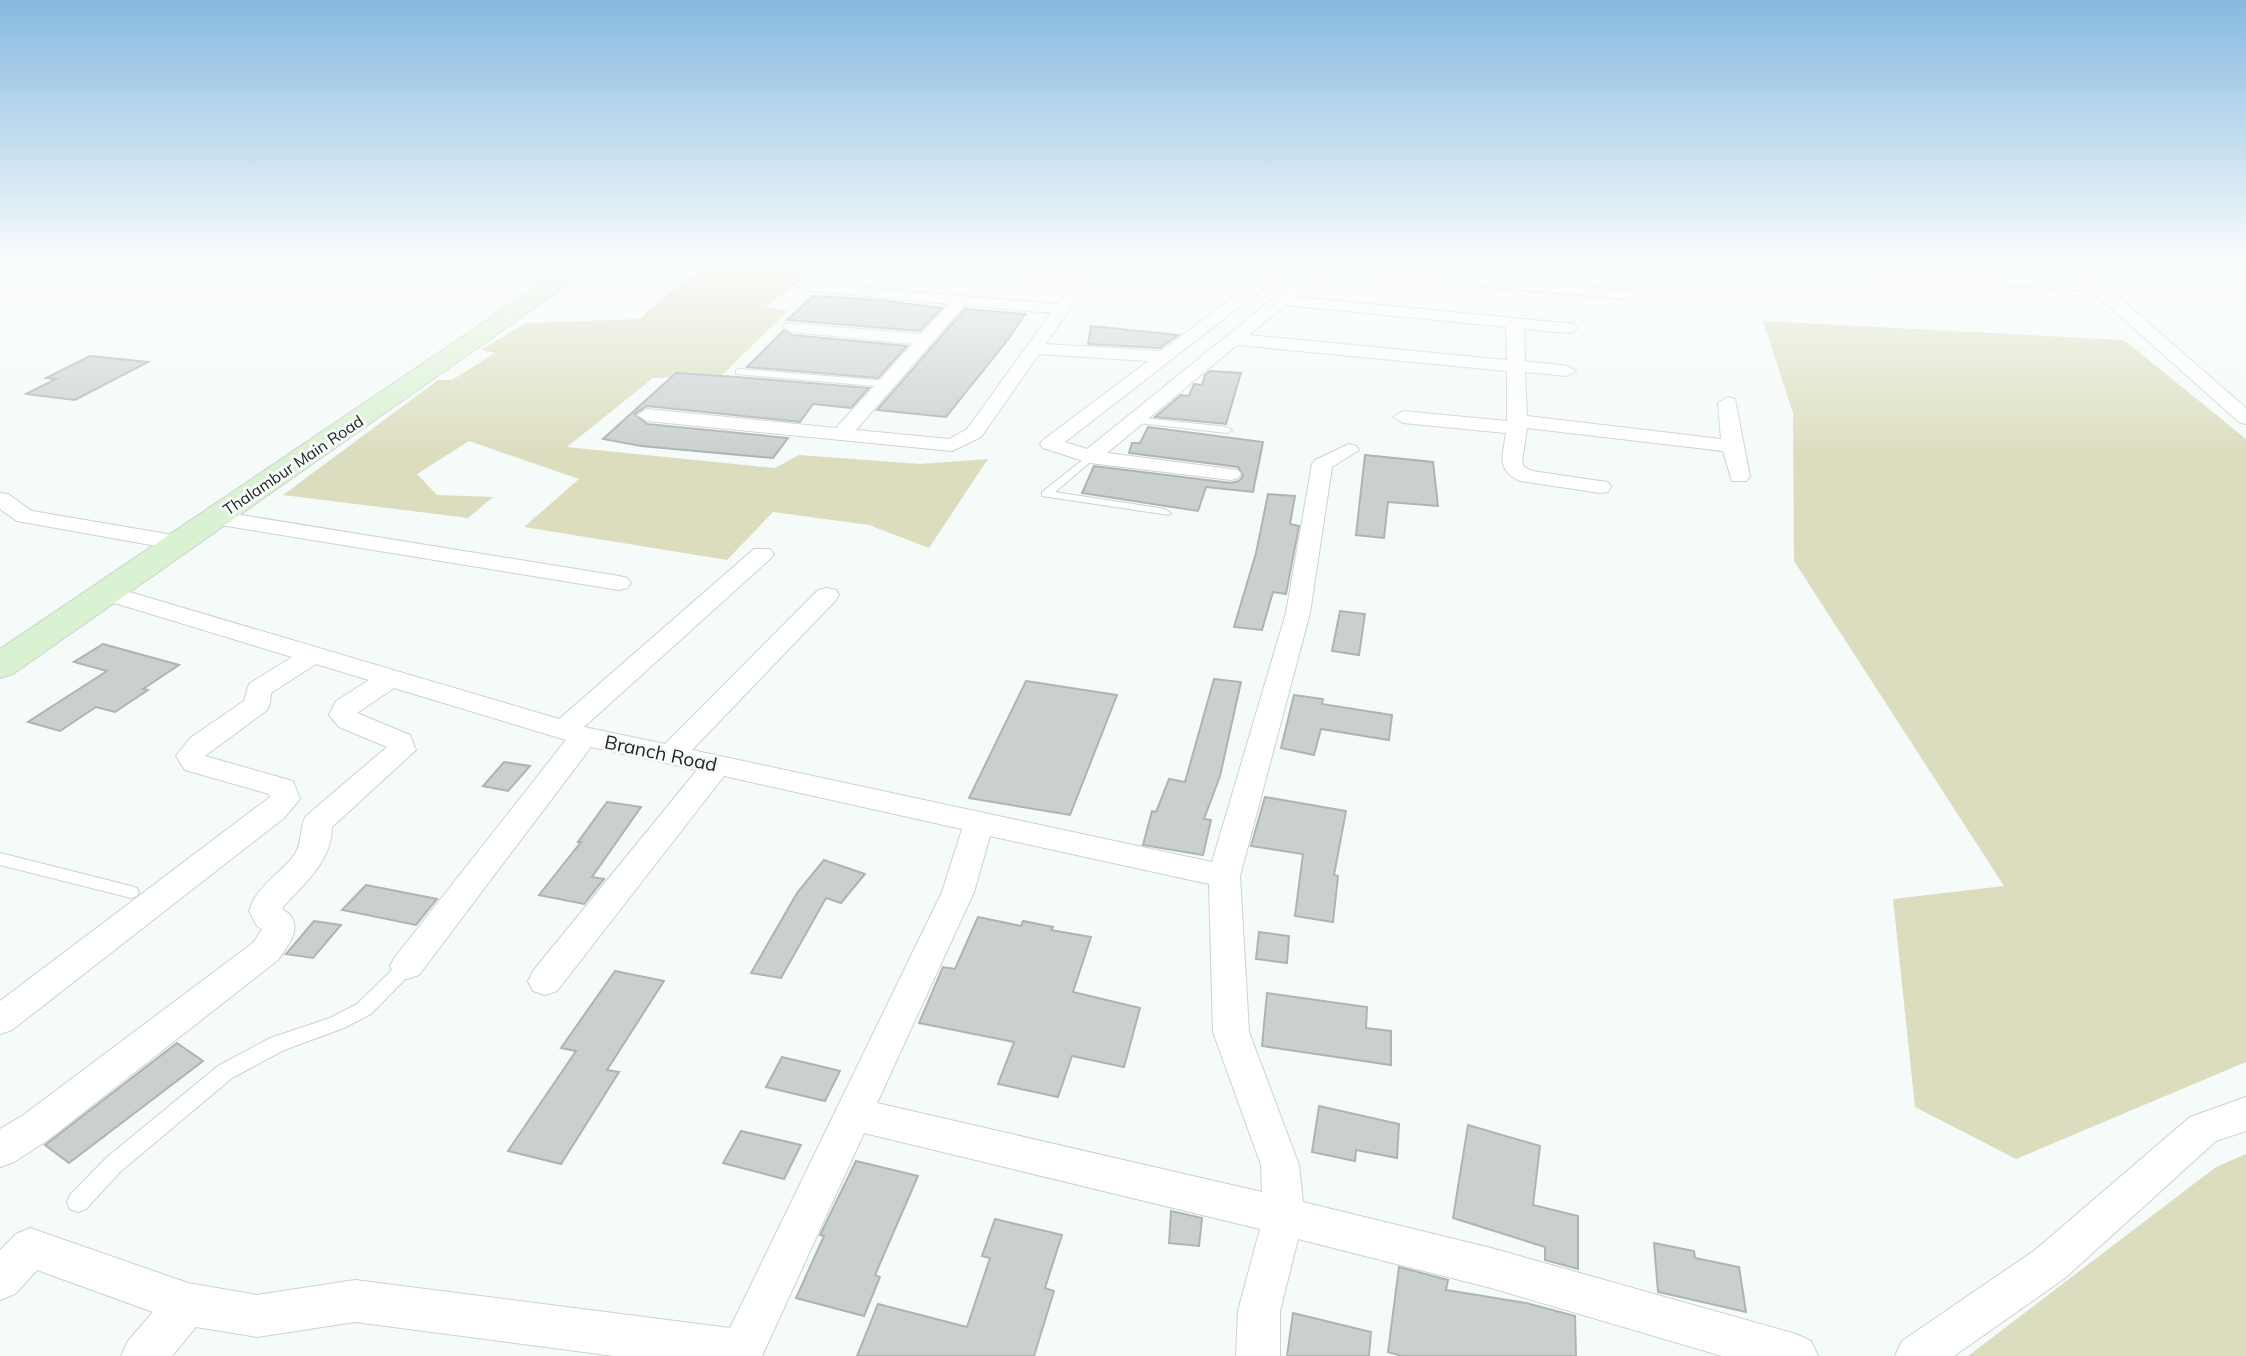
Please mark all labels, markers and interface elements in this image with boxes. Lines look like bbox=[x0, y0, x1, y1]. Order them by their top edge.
street label: Thalambur Main Road bbox=[219, 411, 367, 519]
street label: Branch Road bbox=[603, 729, 719, 777]

